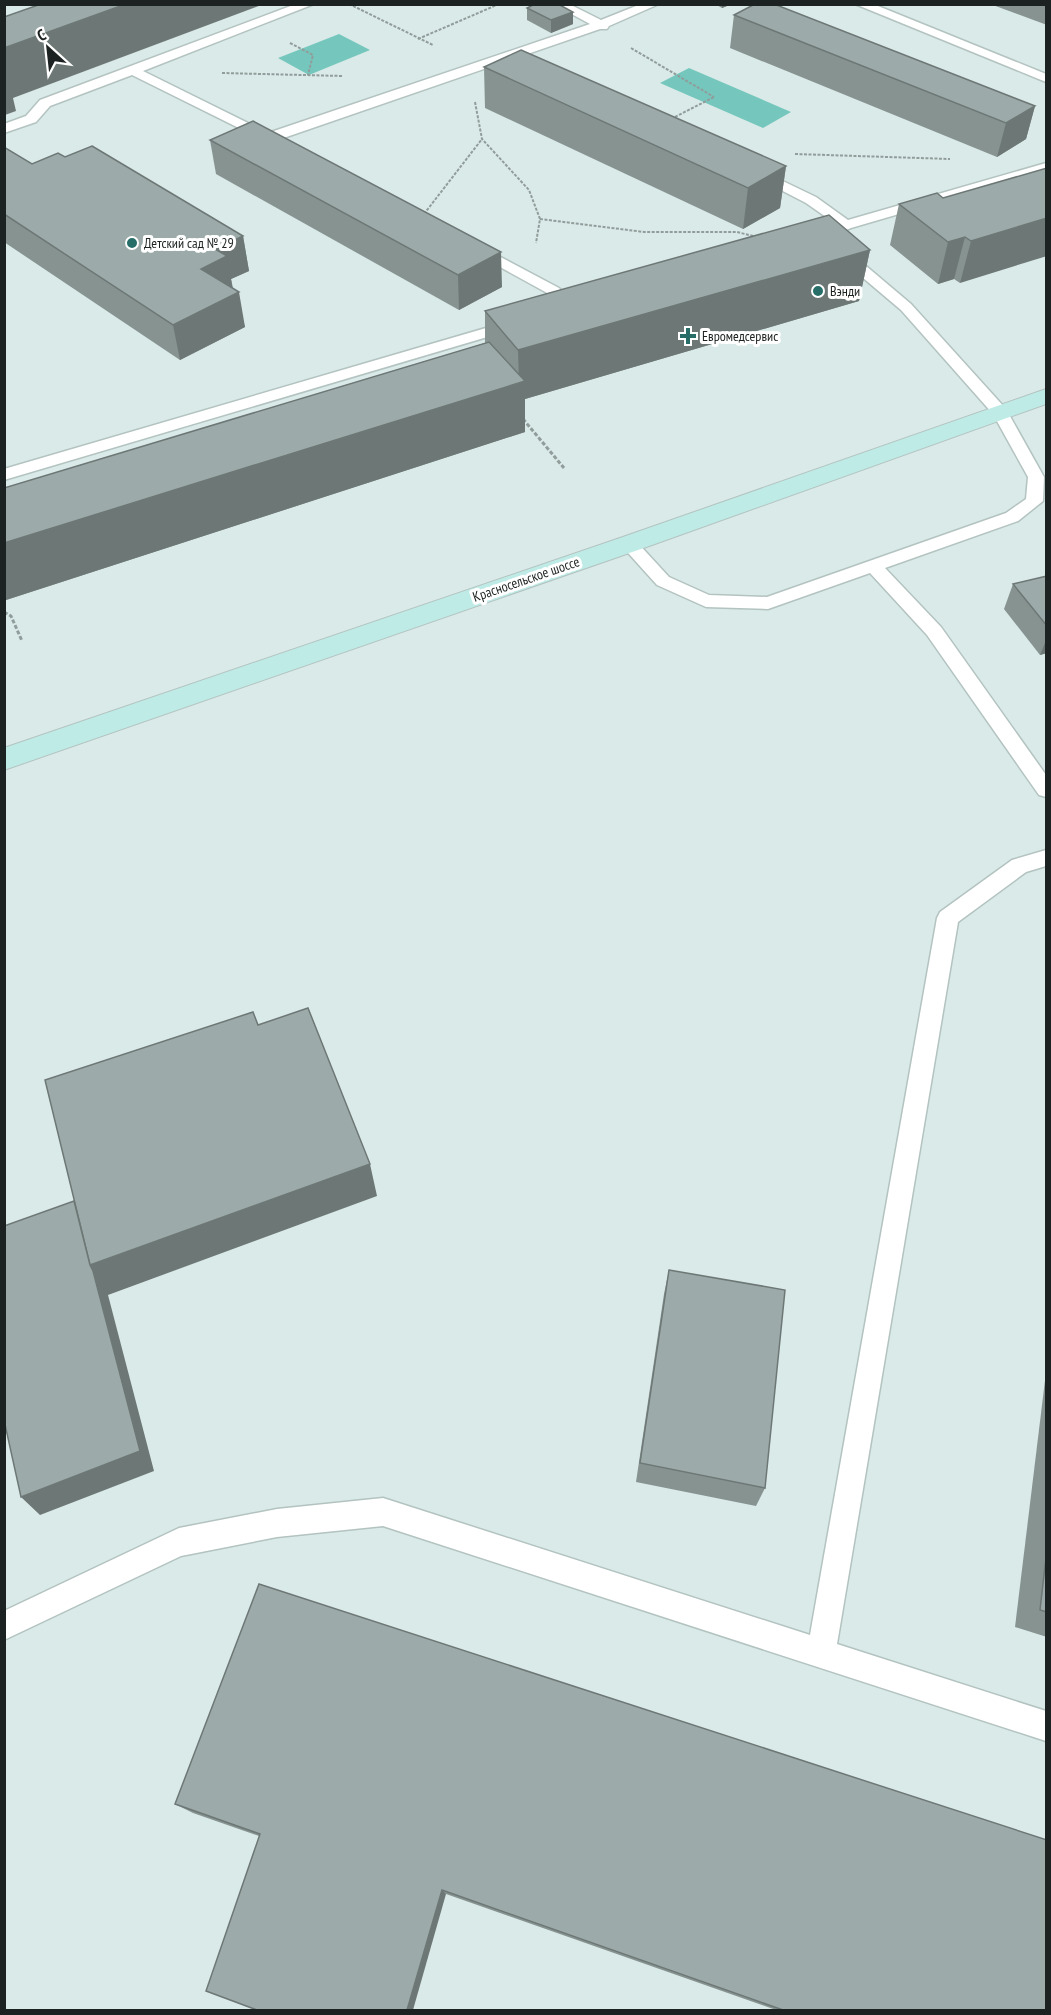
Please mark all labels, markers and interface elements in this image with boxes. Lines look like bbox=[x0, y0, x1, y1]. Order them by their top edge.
north arrow bbox=[18, 18, 78, 78]
text: С bbox=[33, 24, 50, 45]
place label: Детский сад № 29 bbox=[144, 234, 234, 252]
marker: Детский сад № 29 bbox=[125, 236, 139, 250]
place label: Вэнди bbox=[830, 282, 860, 300]
marker: Вэнди bbox=[811, 284, 825, 298]
marker: Евромедсервис bbox=[679, 327, 697, 345]
place label: Евромедсервис bbox=[702, 327, 778, 345]
street label: Красносельское шоссе bbox=[470, 552, 582, 606]

